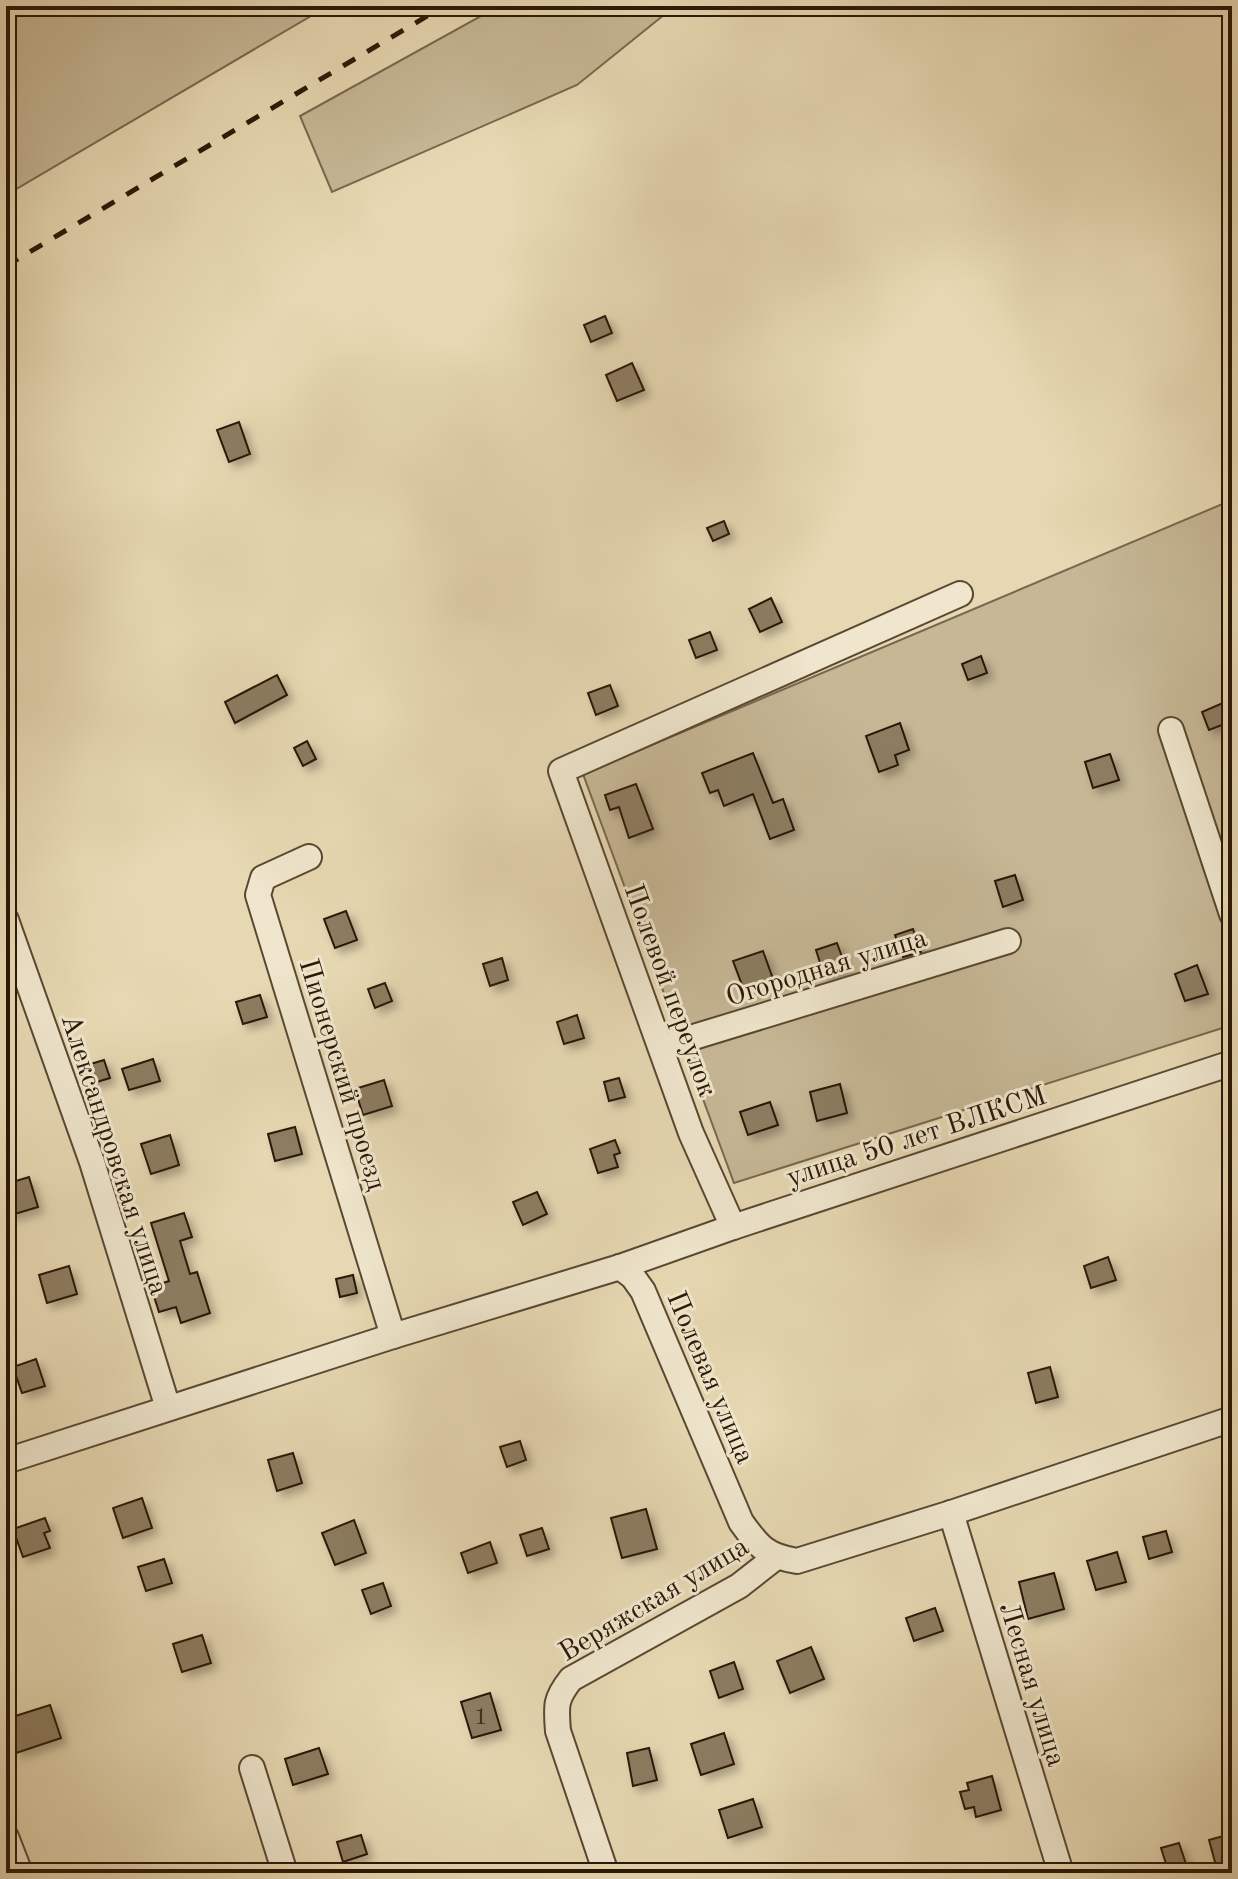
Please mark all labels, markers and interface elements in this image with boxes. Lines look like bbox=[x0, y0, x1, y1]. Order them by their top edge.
street label: Полевой переулок bbox=[618, 881, 721, 1101]
street label: Огородная улица bbox=[723, 925, 931, 1013]
street label: Пионерский проезд bbox=[293, 956, 390, 1194]
street label: Александровская улица bbox=[54, 1011, 172, 1299]
street label: улица 50 лет ВЛКСМ bbox=[783, 1083, 1050, 1193]
street label: Полевая улица bbox=[660, 1288, 758, 1469]
street label: Веряжская улица bbox=[555, 1533, 754, 1668]
street label: Лесная улица bbox=[993, 1599, 1069, 1770]
house number: 1 bbox=[474, 1706, 488, 1730]

